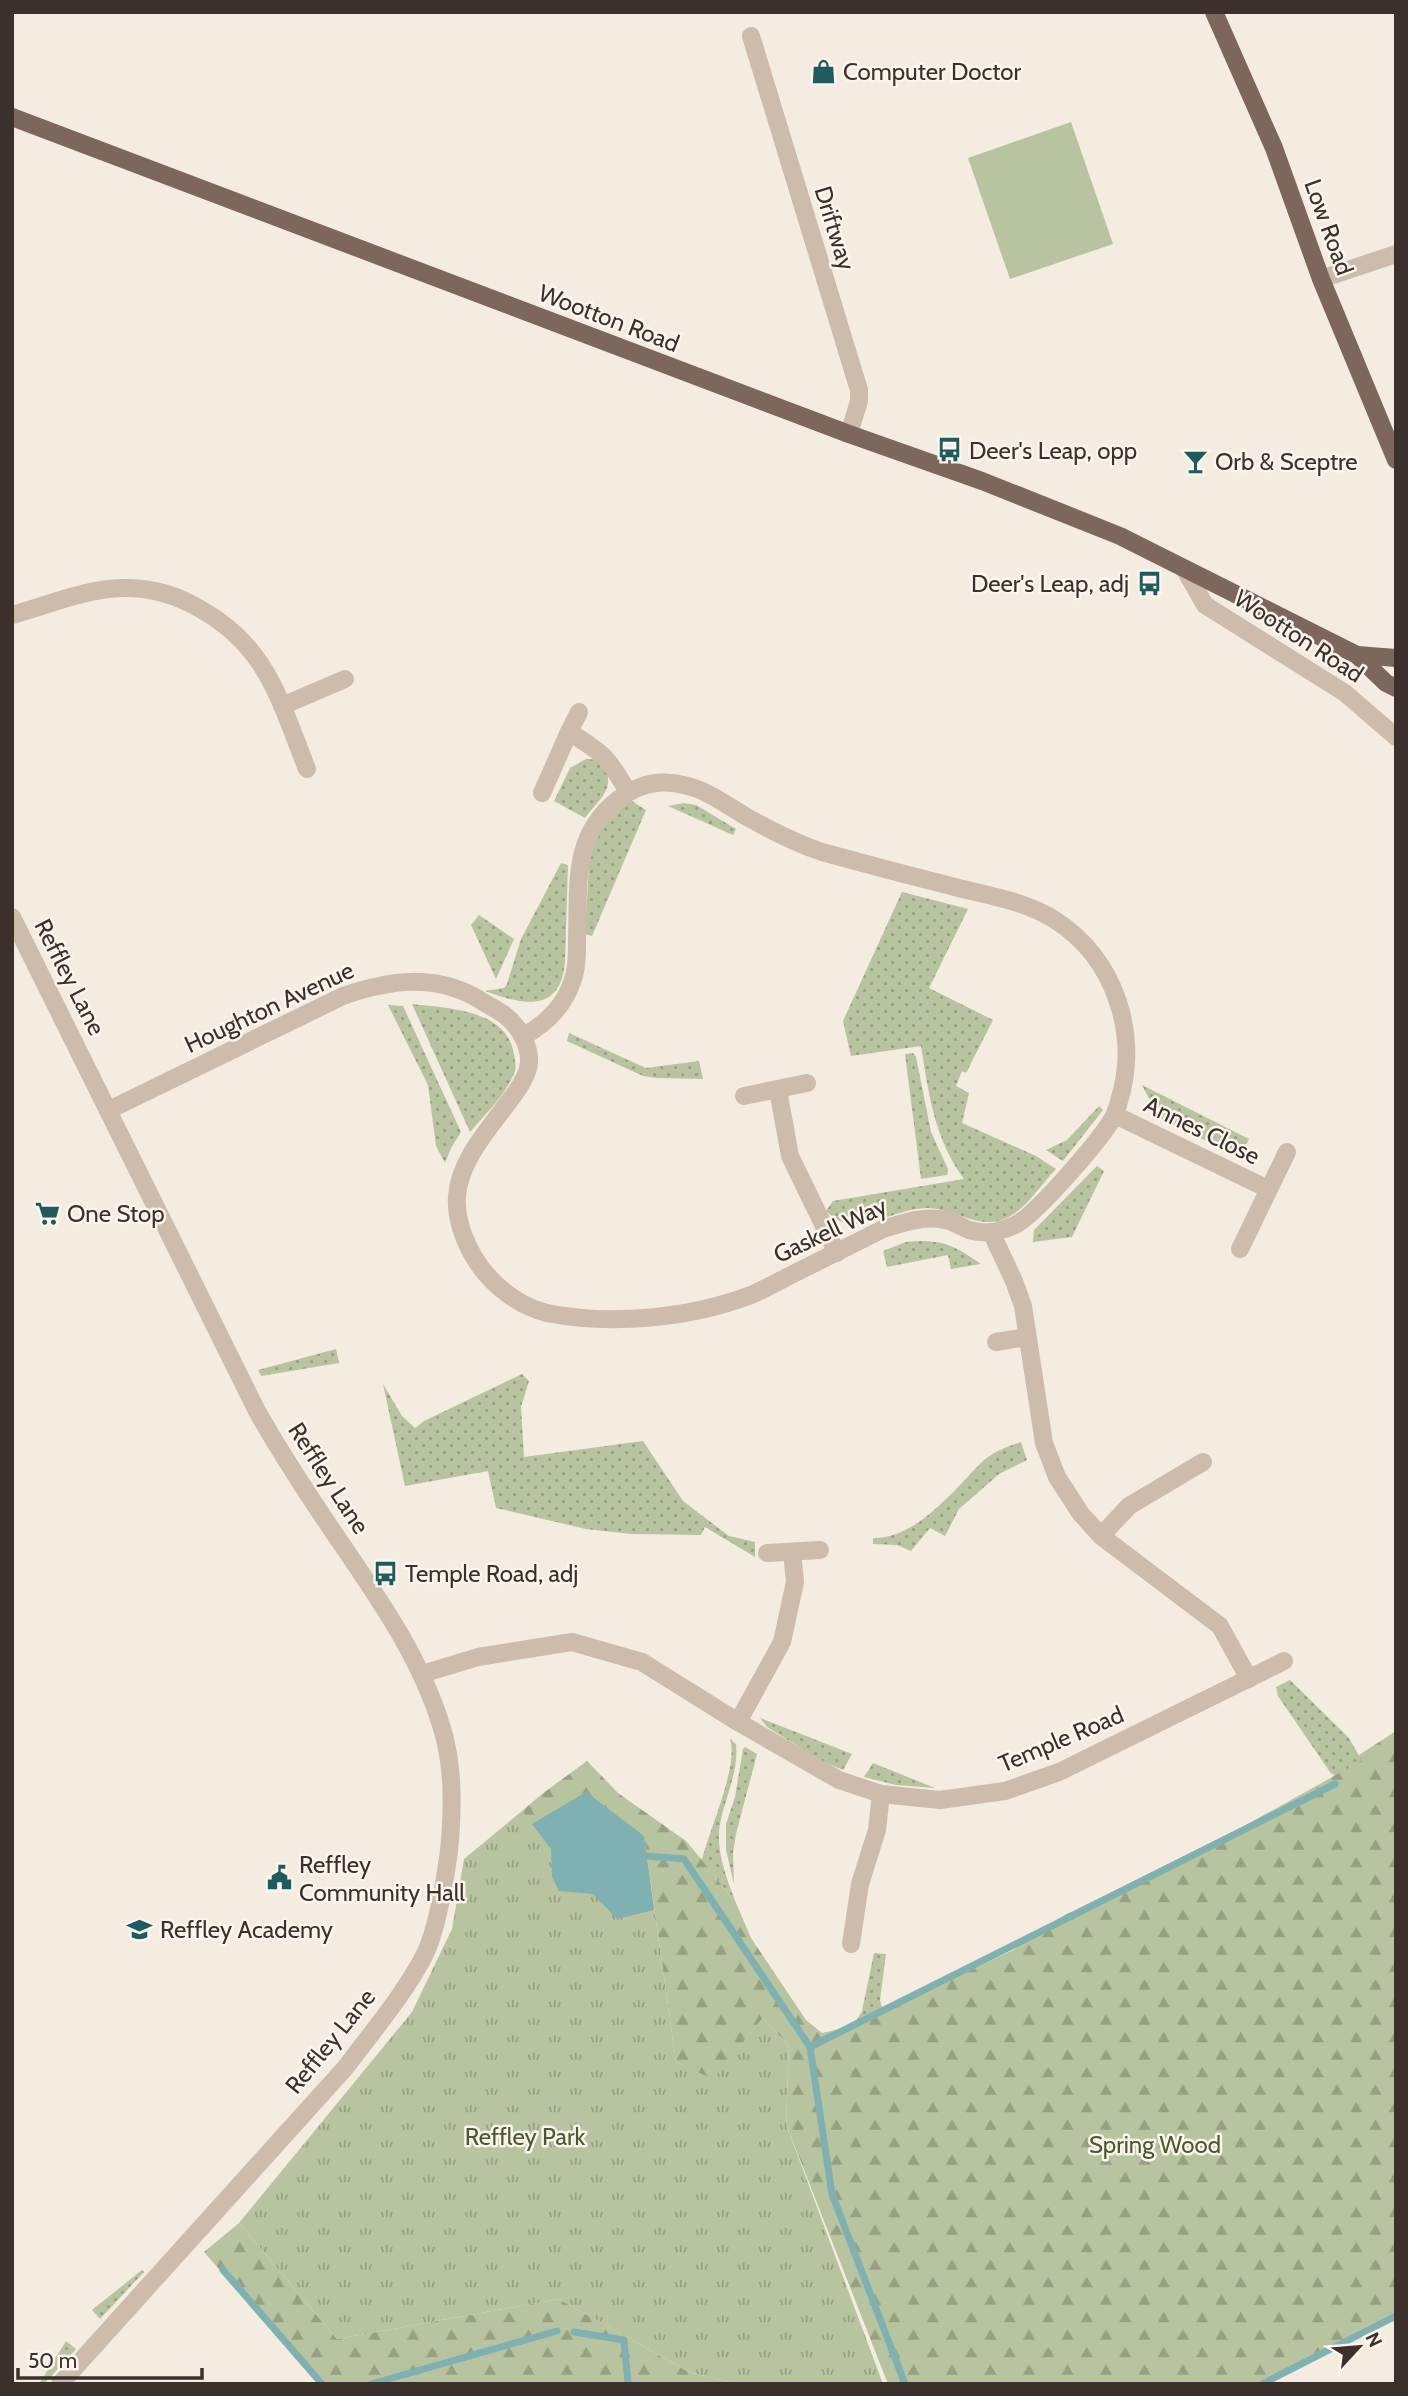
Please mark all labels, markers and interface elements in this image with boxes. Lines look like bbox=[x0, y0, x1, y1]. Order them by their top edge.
shop icon: Computer Doctor bbox=[809, 57, 837, 85]
place label: Computer Doctor bbox=[843, 57, 1021, 86]
street label: Low Road bbox=[1298, 175, 1360, 279]
street label: Driftway bbox=[808, 182, 862, 274]
street label: Wootton Road bbox=[535, 278, 683, 358]
bus stop icon: Deer's Leap, opp bbox=[935, 436, 963, 464]
place label: Deer's Leap, opp bbox=[969, 436, 1137, 465]
bar icon: Orb & Sceptre bbox=[1181, 447, 1209, 475]
place label: Orb & Sceptre bbox=[1215, 447, 1358, 476]
place label: Deer's Leap, adj bbox=[971, 569, 1129, 598]
bus stop icon: Deer's Leap, adj bbox=[1135, 569, 1163, 597]
street label: Wootton Road bbox=[1229, 583, 1369, 689]
street label: Reffley Lane bbox=[28, 914, 112, 1040]
street label: Houghton Avenue bbox=[180, 955, 358, 1059]
street label: Annes Close bbox=[1139, 1090, 1265, 1170]
street label: Gaskell Way bbox=[769, 1191, 891, 1269]
supermarket icon: One Stop bbox=[33, 1199, 61, 1227]
place label: One Stop bbox=[67, 1199, 165, 1228]
street label: Reffley Lane bbox=[282, 1417, 376, 1539]
bus stop icon: Temple Road, adj bbox=[371, 1559, 399, 1587]
place label: Temple Road, adj bbox=[405, 1559, 578, 1588]
street label: Temple Road bbox=[994, 1700, 1128, 1778]
place label: Reffley Community Hall bbox=[299, 1850, 465, 1907]
public building icon: Reffley Community Hall bbox=[265, 1864, 293, 1892]
school or university icon: Reffley Academy bbox=[126, 1915, 154, 1943]
place label: Reffley Academy bbox=[160, 1915, 333, 1944]
street label: Reffley Lane bbox=[279, 1983, 381, 2099]
park label: Reffley Park bbox=[465, 2122, 586, 2151]
park label: Spring Wood bbox=[1089, 2130, 1221, 2159]
north arrow bbox=[1324, 2312, 1394, 2382]
text: N bbox=[1361, 2329, 1387, 2351]
scale bar bbox=[18, 2336, 201, 2380]
text: 50 m bbox=[28, 2348, 77, 2373]

